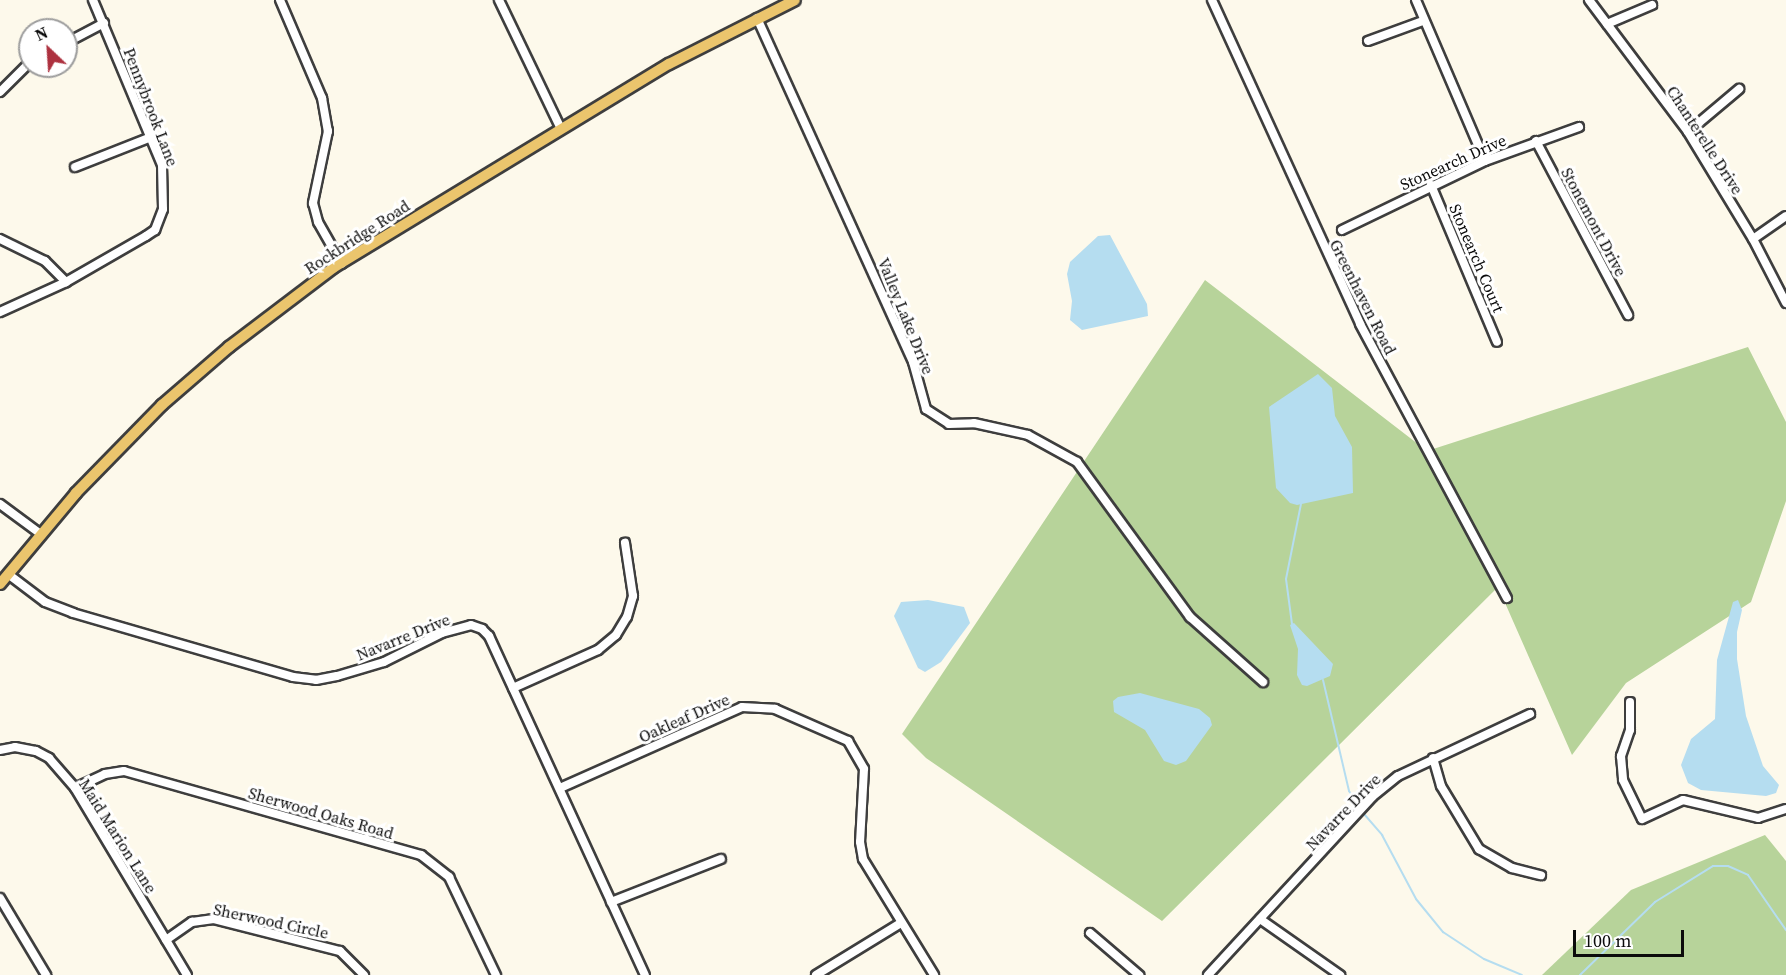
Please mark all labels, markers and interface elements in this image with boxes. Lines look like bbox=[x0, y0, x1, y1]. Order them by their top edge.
north arrow bbox=[18, 18, 78, 78]
text: N bbox=[31, 21, 51, 46]
street label: Pennybrook Lane bbox=[120, 45, 182, 169]
street label: Chanterelle Drive bbox=[1663, 82, 1747, 198]
street label: Stonearch Drive bbox=[1397, 130, 1509, 194]
street label: Stonemont Drive bbox=[1557, 164, 1631, 280]
street label: Rockbridge Road bbox=[301, 196, 413, 278]
street label: Stonearch Court bbox=[1446, 201, 1508, 315]
street label: Greenhaven Road bbox=[1326, 236, 1400, 358]
street label: Valley Lake Drive bbox=[874, 255, 938, 377]
street label: Navarre Drive bbox=[353, 610, 453, 664]
street label: Oakleaf Drive bbox=[636, 689, 732, 747]
street label: Navarre Drive bbox=[1302, 770, 1384, 854]
street label: Maid Marion Lane bbox=[75, 775, 161, 897]
street label: Sherwood Oaks Road bbox=[246, 783, 396, 843]
street label: Sherwood Circle bbox=[212, 899, 330, 943]
scale bar bbox=[1576, 918, 1687, 956]
text: 100 m bbox=[1584, 928, 1631, 953]

